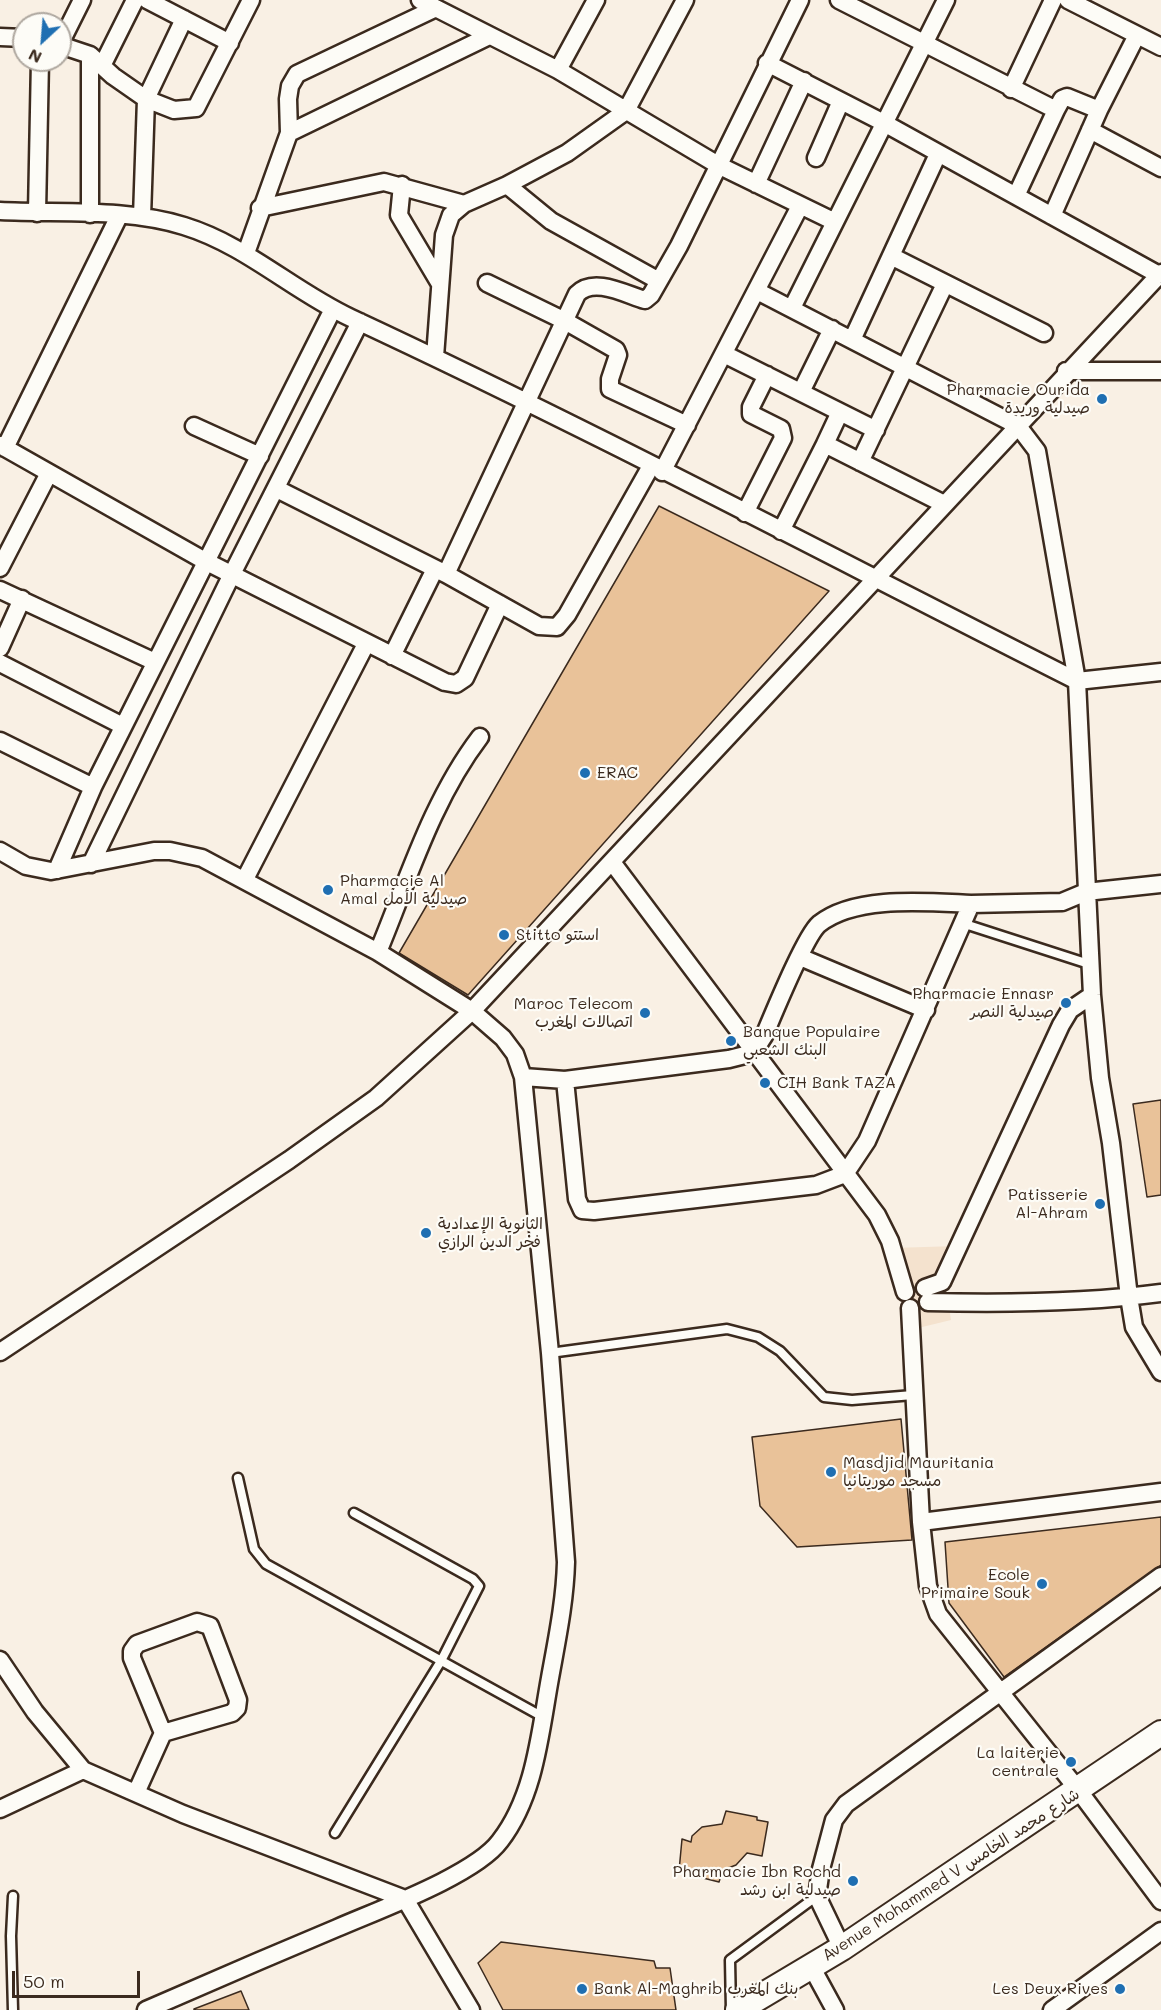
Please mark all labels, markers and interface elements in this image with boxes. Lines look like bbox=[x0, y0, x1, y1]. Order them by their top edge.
north arrow bbox=[12, 12, 72, 72]
text: N bbox=[25, 45, 45, 69]
place label: Pharmacie Ourida صيدلية وريدة bbox=[947, 380, 1090, 418]
marker: Pharmacie Ourida صيدلية وريدة bbox=[1095, 392, 1109, 406]
place label: ERAC bbox=[597, 763, 638, 783]
marker: ERAC bbox=[578, 766, 592, 780]
place label: Pharmacie Al Amal صيدلية الأمل bbox=[340, 871, 467, 909]
marker: Pharmacie Al Amal صيدلية الأمل bbox=[321, 883, 335, 897]
place label: Stitto استتو bbox=[516, 925, 599, 945]
marker: Stitto استتو bbox=[497, 928, 511, 942]
place label: Pharmacie Ennasr صيدلية النصر bbox=[912, 984, 1054, 1022]
place label: Maroc Telecom اتصالات المغرب bbox=[514, 994, 633, 1032]
marker: Pharmacie Ennasr صيدلية النصر bbox=[1059, 996, 1073, 1010]
marker: Maroc Telecom اتصالات المغرب bbox=[638, 1006, 652, 1020]
place label: Banque Populaire البنك الشعبي bbox=[743, 1022, 881, 1060]
marker: Banque Populaire البنك الشعبي bbox=[724, 1034, 738, 1048]
place label: CIH Bank TAZA bbox=[777, 1073, 896, 1093]
marker: CIH Bank TAZA bbox=[758, 1076, 772, 1090]
place label: Patisserie Al-Ahram bbox=[1008, 1185, 1088, 1223]
marker: Patisserie Al-Ahram bbox=[1093, 1197, 1107, 1211]
place label: الثانوية الإعدادية فخر الدين الرازي bbox=[438, 1214, 543, 1252]
marker: الثانوية الإعدادية فخر الدين الرازي bbox=[419, 1226, 433, 1240]
place label: Masdjid Mauritania مسجد موريتانيا bbox=[843, 1453, 994, 1491]
marker: Masdjid Mauritania مسجد موريتانيا bbox=[824, 1465, 838, 1479]
place label: Ecole Primaire Souk bbox=[921, 1565, 1030, 1603]
marker: Ecole Primaire Souk bbox=[1035, 1577, 1049, 1591]
place label: La laiterie centrale bbox=[977, 1743, 1059, 1781]
marker: La laiterie centrale bbox=[1064, 1755, 1078, 1769]
street label: Avenue Mohammed V شارع محمد الخامس bbox=[819, 1785, 1083, 1965]
place label: Pharmacie Ibn Rochd صيدلية ابن رشد bbox=[673, 1862, 841, 1900]
marker: Pharmacie Ibn Rochd صيدلية ابن رشد bbox=[846, 1874, 860, 1888]
scale bar bbox=[15, 1959, 142, 1997]
text: 50 m bbox=[23, 1969, 65, 1993]
place label: Bank Al-Maghrib بنك المغرب bbox=[594, 1979, 798, 1999]
place label: Les Deux Rives bbox=[993, 1979, 1108, 1999]
marker: Bank Al-Maghrib بنك المغرب bbox=[575, 1982, 589, 1996]
marker: Les Deux Rives bbox=[1113, 1982, 1127, 1996]

